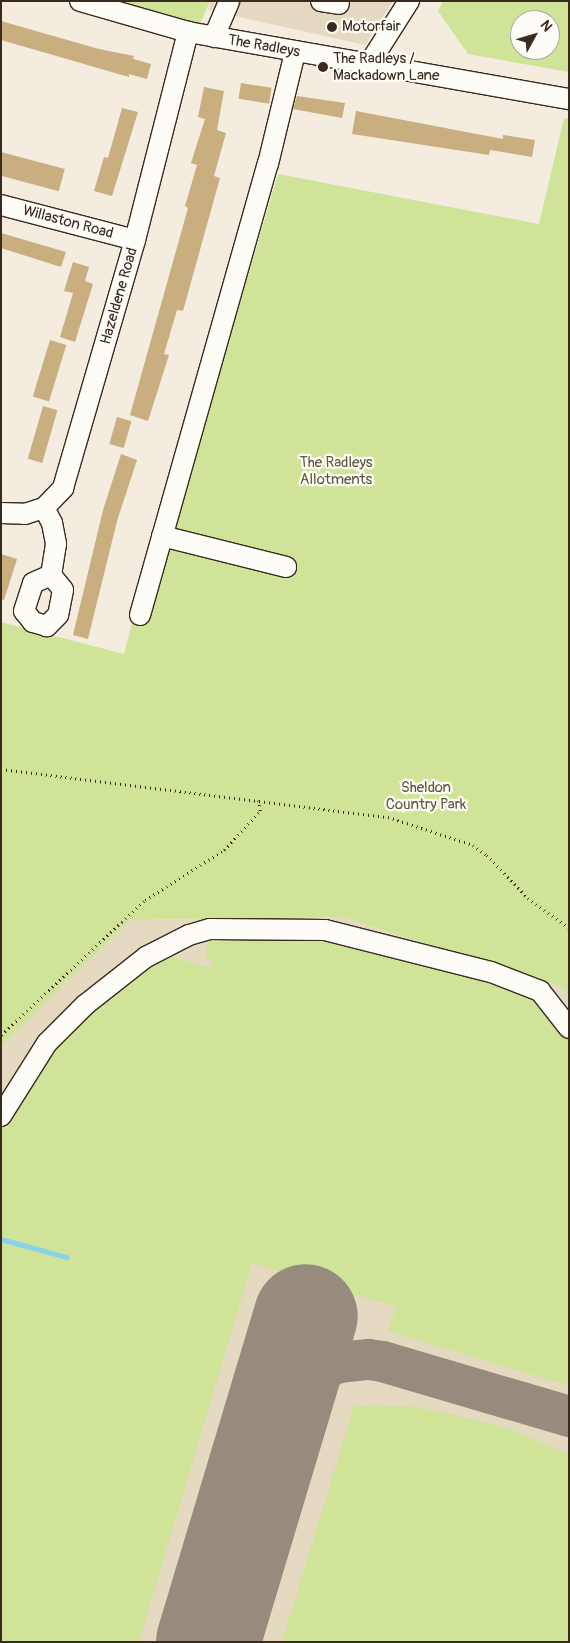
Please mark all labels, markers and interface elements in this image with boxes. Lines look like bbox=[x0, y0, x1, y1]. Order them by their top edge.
north arrow bbox=[510, 10, 560, 60]
text: N bbox=[537, 17, 556, 35]
place label: Motorfair bbox=[342, 18, 401, 36]
marker: Motorfair bbox=[326, 21, 338, 33]
street label: The Radleys bbox=[226, 31, 302, 61]
place label: The Radleys / Mackadown Lane bbox=[333, 49, 439, 84]
marker: The Radleys / Mackadown Lane bbox=[317, 61, 329, 73]
street label: Willaston Road bbox=[21, 201, 115, 243]
street label: Hazeldene Road bbox=[97, 245, 141, 347]
park label: The Radleys Allotments bbox=[299, 453, 373, 488]
park label: Sheldon Country Park bbox=[386, 778, 466, 813]

